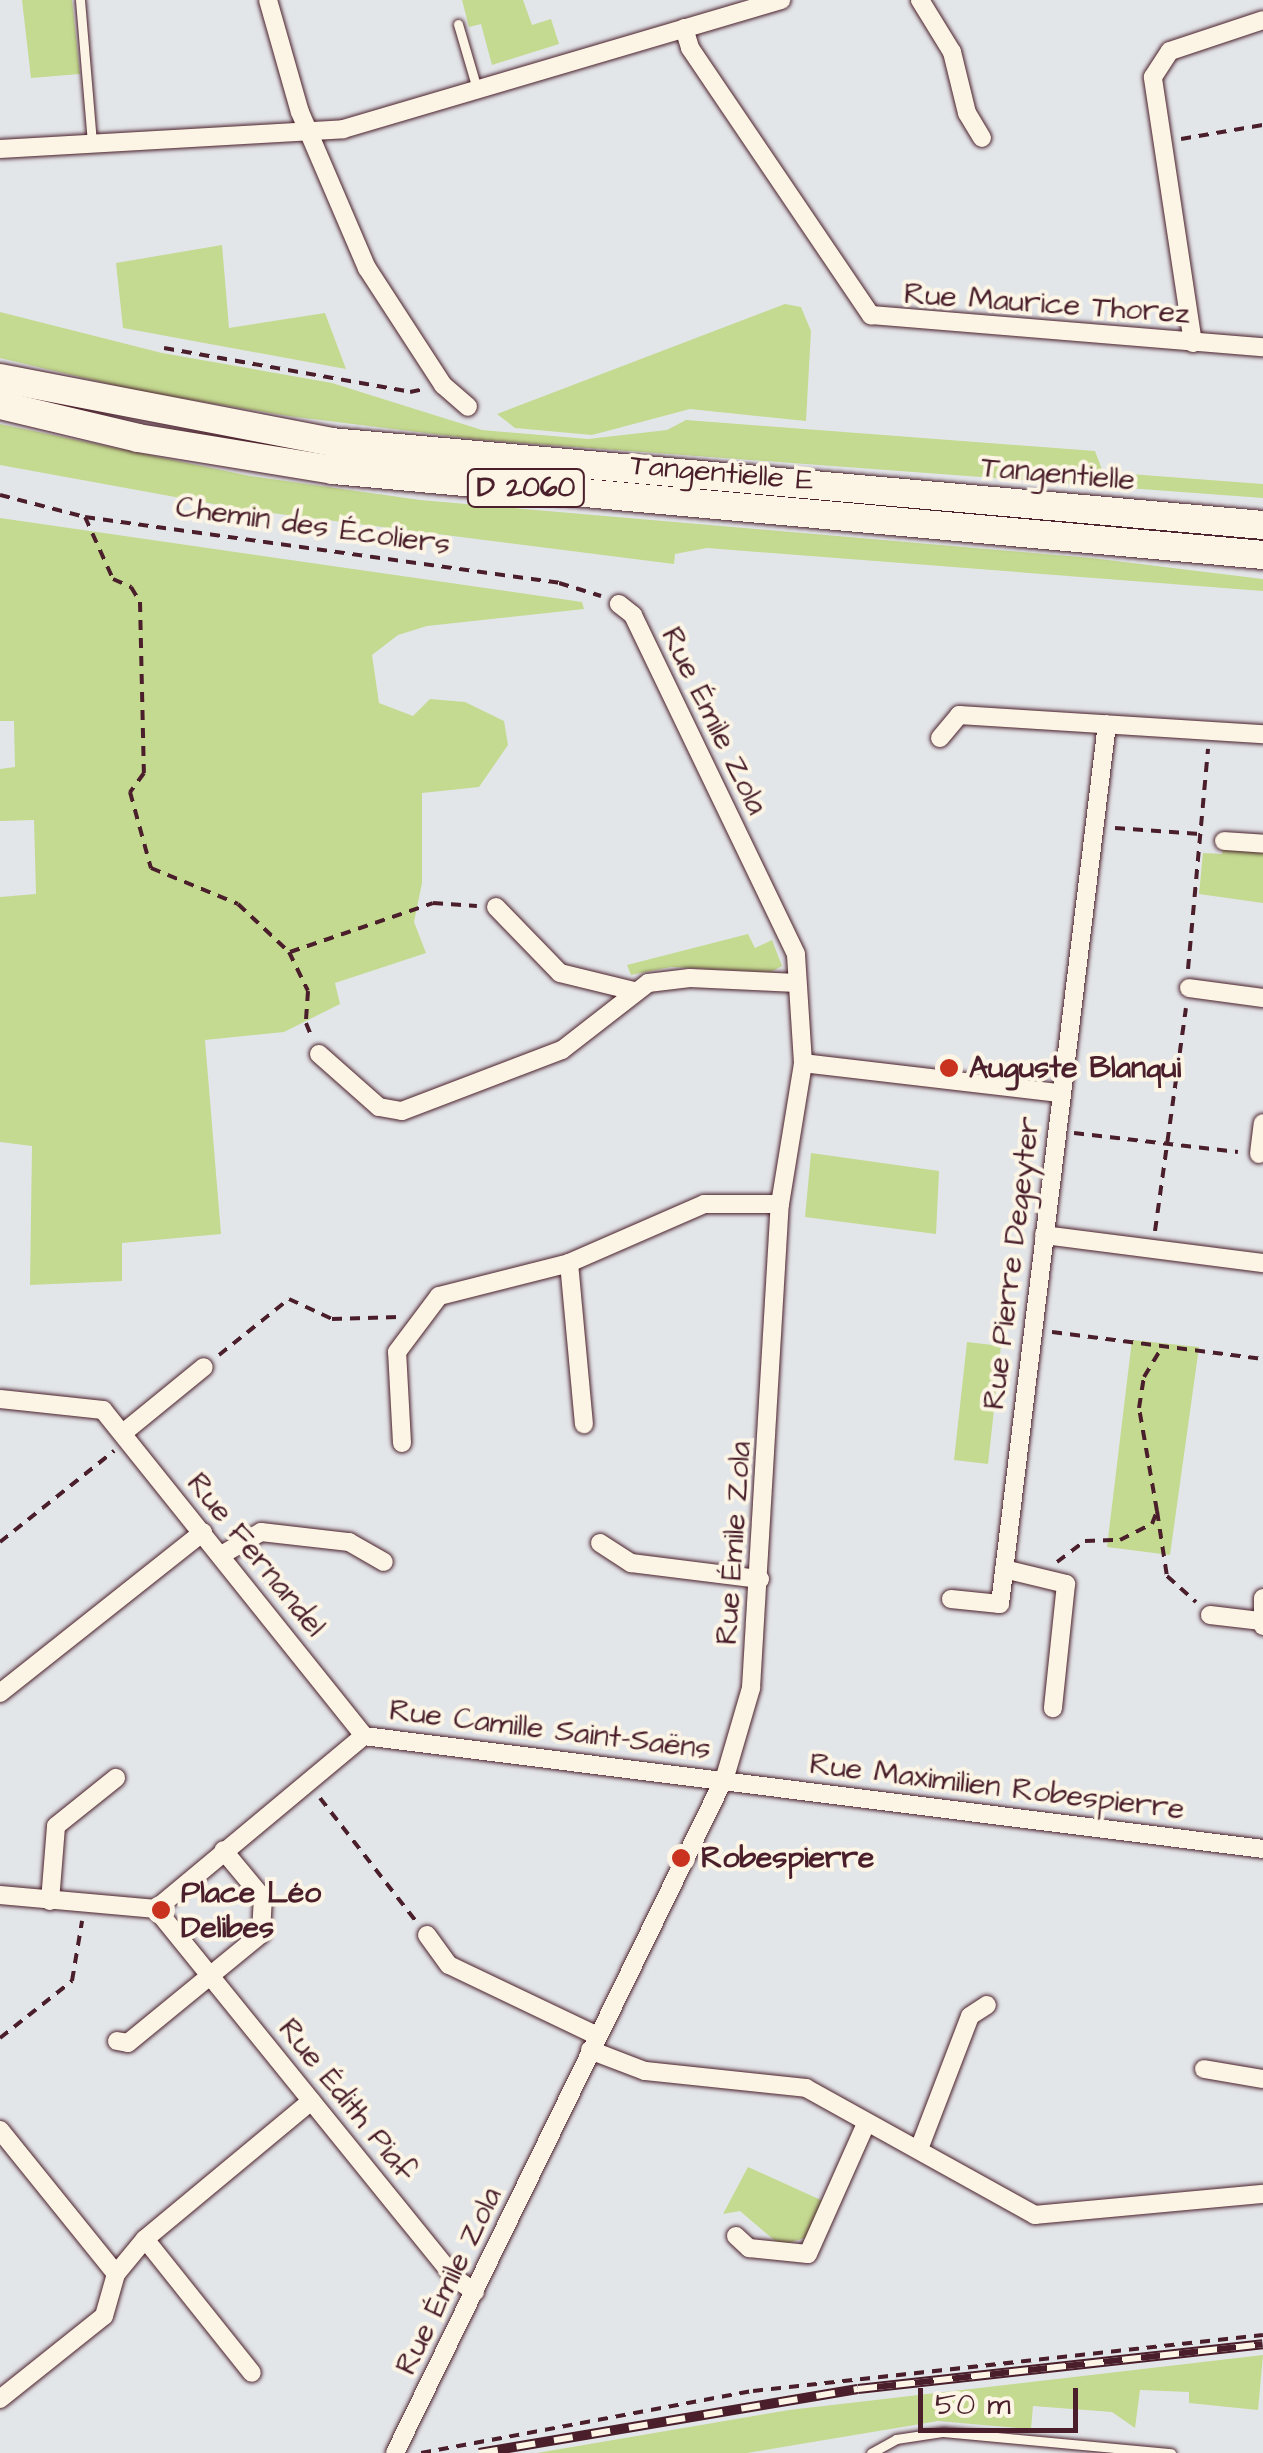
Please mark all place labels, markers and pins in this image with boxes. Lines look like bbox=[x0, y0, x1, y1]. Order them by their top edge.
place label: Auguste Blanqui bbox=[969, 1050, 1181, 1086]
marker: Auguste Blanqui bbox=[938, 1057, 960, 1079]
place label: Robespierre bbox=[701, 1840, 874, 1876]
marker: Robespierre bbox=[670, 1847, 692, 1869]
place label: Place Léo Delibes bbox=[181, 1875, 321, 1946]
marker: Place Léo Delibes bbox=[150, 1899, 172, 1921]

